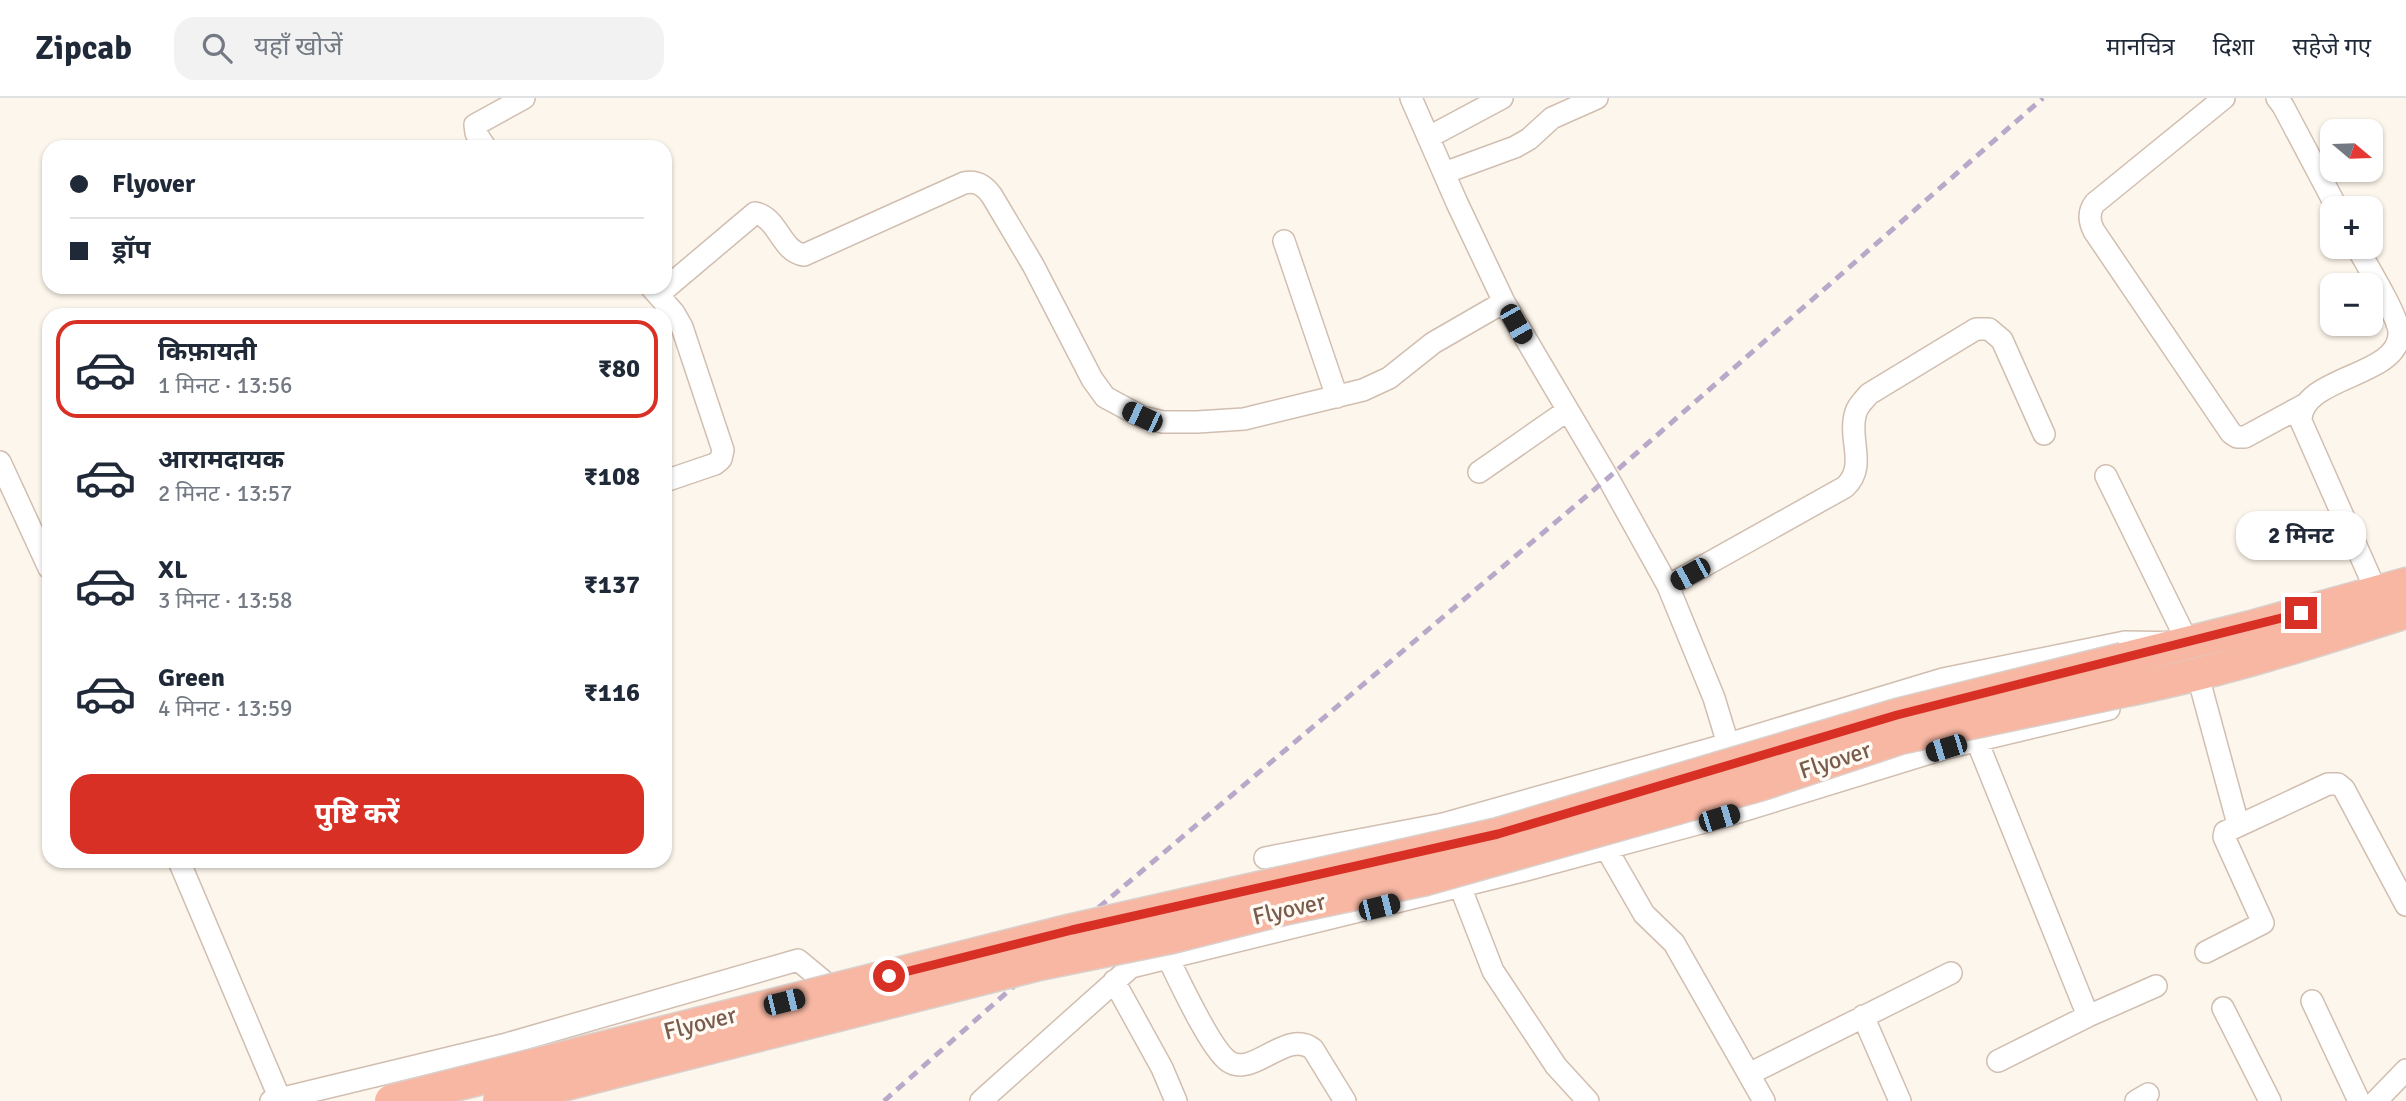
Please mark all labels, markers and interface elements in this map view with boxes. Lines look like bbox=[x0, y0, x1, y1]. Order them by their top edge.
search box bbox=[174, 17, 664, 80]
text: Zipcab bbox=[35, 28, 132, 69]
icon: search bbox=[198, 29, 236, 67]
text: यहाँ खोजें bbox=[254, 31, 343, 63]
text: मानचित्र bbox=[2106, 32, 2175, 62]
text: दिशा bbox=[2213, 32, 2254, 62]
text: सहेजे गए bbox=[2292, 32, 2371, 62]
north arrow bbox=[2320, 119, 2384, 182]
map controls bbox=[2320, 119, 2383, 336]
text: Flyover bbox=[112, 168, 195, 200]
button: + bbox=[2320, 196, 2383, 259]
text: ड्रॉप bbox=[112, 234, 150, 266]
button: − bbox=[2320, 273, 2383, 336]
car bbox=[1497, 301, 1536, 347]
text: किफ़ायती bbox=[158, 336, 257, 368]
icon: car bbox=[74, 338, 137, 401]
text: ₹80 bbox=[598, 353, 640, 385]
text: 1 मिनट · 13:56 bbox=[158, 371, 293, 400]
car bbox=[1119, 399, 1166, 435]
text: आरामदायक bbox=[158, 444, 284, 476]
icon: car bbox=[74, 446, 137, 509]
text: ₹108 bbox=[584, 461, 640, 493]
text: 2 मिनट · 13:57 bbox=[158, 479, 293, 508]
callout: 2 मिनट bbox=[2236, 512, 2366, 560]
text: 2 मिनट bbox=[2268, 521, 2334, 550]
icon: car bbox=[74, 554, 137, 617]
text: XL bbox=[158, 554, 188, 586]
car bbox=[1667, 555, 1714, 593]
text: ₹137 bbox=[584, 569, 640, 601]
text: 3 मिनट · 13:58 bbox=[158, 586, 293, 615]
route end bbox=[2285, 597, 2317, 629]
icon: car bbox=[74, 662, 137, 725]
text: Green bbox=[158, 662, 225, 694]
text: ₹116 bbox=[584, 677, 640, 709]
text: 4 मिनट · 13:59 bbox=[158, 694, 293, 723]
car bbox=[1923, 732, 1970, 764]
street label: Flyover bbox=[1795, 734, 1875, 786]
button: पुष्टि करें bbox=[70, 774, 644, 854]
car bbox=[1696, 802, 1743, 834]
street label: Flyover bbox=[1250, 886, 1329, 932]
car bbox=[1357, 892, 1402, 922]
route start bbox=[873, 960, 905, 992]
car bbox=[762, 987, 807, 1017]
street label: Flyover bbox=[661, 999, 740, 1046]

